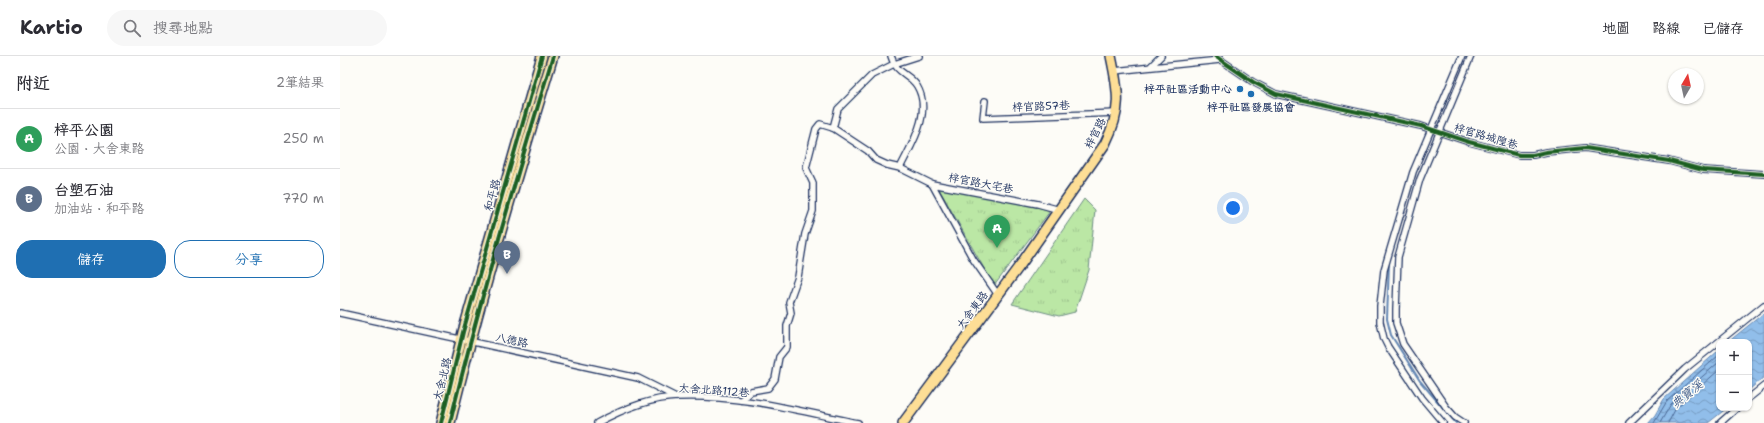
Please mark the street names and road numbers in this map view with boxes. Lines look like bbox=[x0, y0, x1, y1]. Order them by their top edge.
street label: 梓官路57巷 bbox=[1012, 98, 1070, 115]
street label: 梓官路 bbox=[1081, 115, 1110, 151]
street label: 梓官路城隍巷 bbox=[1452, 120, 1520, 153]
street label: 梓官路大宅巷 bbox=[947, 170, 1015, 197]
street label: 和平路 bbox=[481, 177, 504, 213]
street label: 大舍東路 bbox=[953, 288, 992, 332]
street label: 八德路 bbox=[494, 330, 530, 351]
street label: 大舍北路 bbox=[430, 356, 455, 402]
street label: 大舍北路112巷 bbox=[678, 381, 750, 400]

